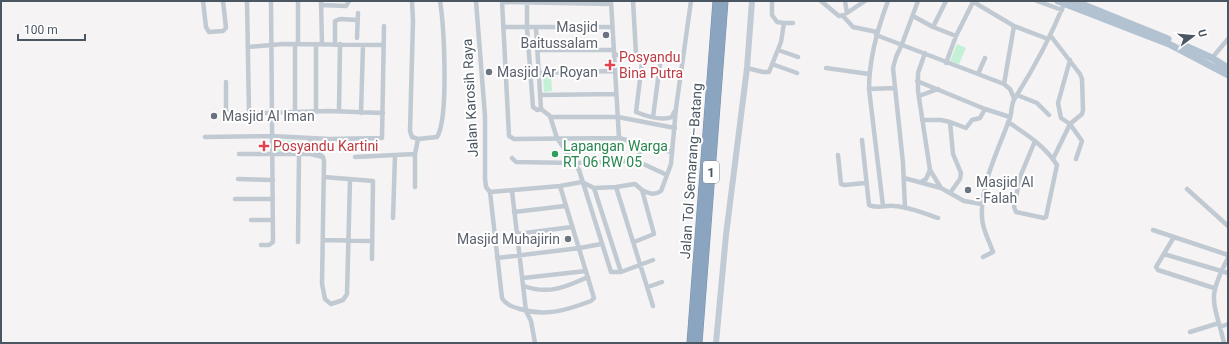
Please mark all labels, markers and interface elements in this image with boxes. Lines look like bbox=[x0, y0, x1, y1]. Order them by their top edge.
scale bar bbox=[18, 16, 85, 42]
north arrow bbox=[1173, 16, 1213, 56]
place label: Masjid Baitussalam bbox=[521, 19, 598, 51]
text: 100 m bbox=[24, 23, 58, 37]
text: U bbox=[1195, 28, 1209, 39]
marker: Masjid Baitussalam bbox=[601, 30, 611, 40]
street label: Jalan Karosih Raya bbox=[459, 38, 481, 158]
place label: Posyandu Bina Putra bbox=[619, 49, 683, 81]
marker: Posyandu Bina Putra bbox=[604, 59, 616, 71]
place label: Masjid Ar Royan bbox=[497, 64, 598, 80]
marker: Masjid Ar Royan bbox=[484, 67, 494, 77]
street label: Jalan Tol Semarang–Batang bbox=[677, 82, 705, 260]
place label: Masjid Al Iman bbox=[222, 108, 315, 124]
marker: Masjid Al Iman bbox=[209, 111, 219, 121]
place label: Posyandu Kartini bbox=[273, 138, 379, 154]
place label: Lapangan Warga RT 06 RW 05 bbox=[563, 138, 668, 170]
marker: Posyandu Kartini bbox=[258, 140, 270, 152]
marker: Lapangan Warga RT 06 RW 05 bbox=[550, 149, 560, 159]
road number: 1 bbox=[703, 161, 719, 183]
place label: Masjid Al - Falah bbox=[976, 174, 1034, 206]
marker: Masjid Al - Falah bbox=[963, 185, 973, 195]
place label: Masjid Muhajirin bbox=[457, 231, 560, 247]
marker: Masjid Muhajirin bbox=[563, 234, 573, 244]

